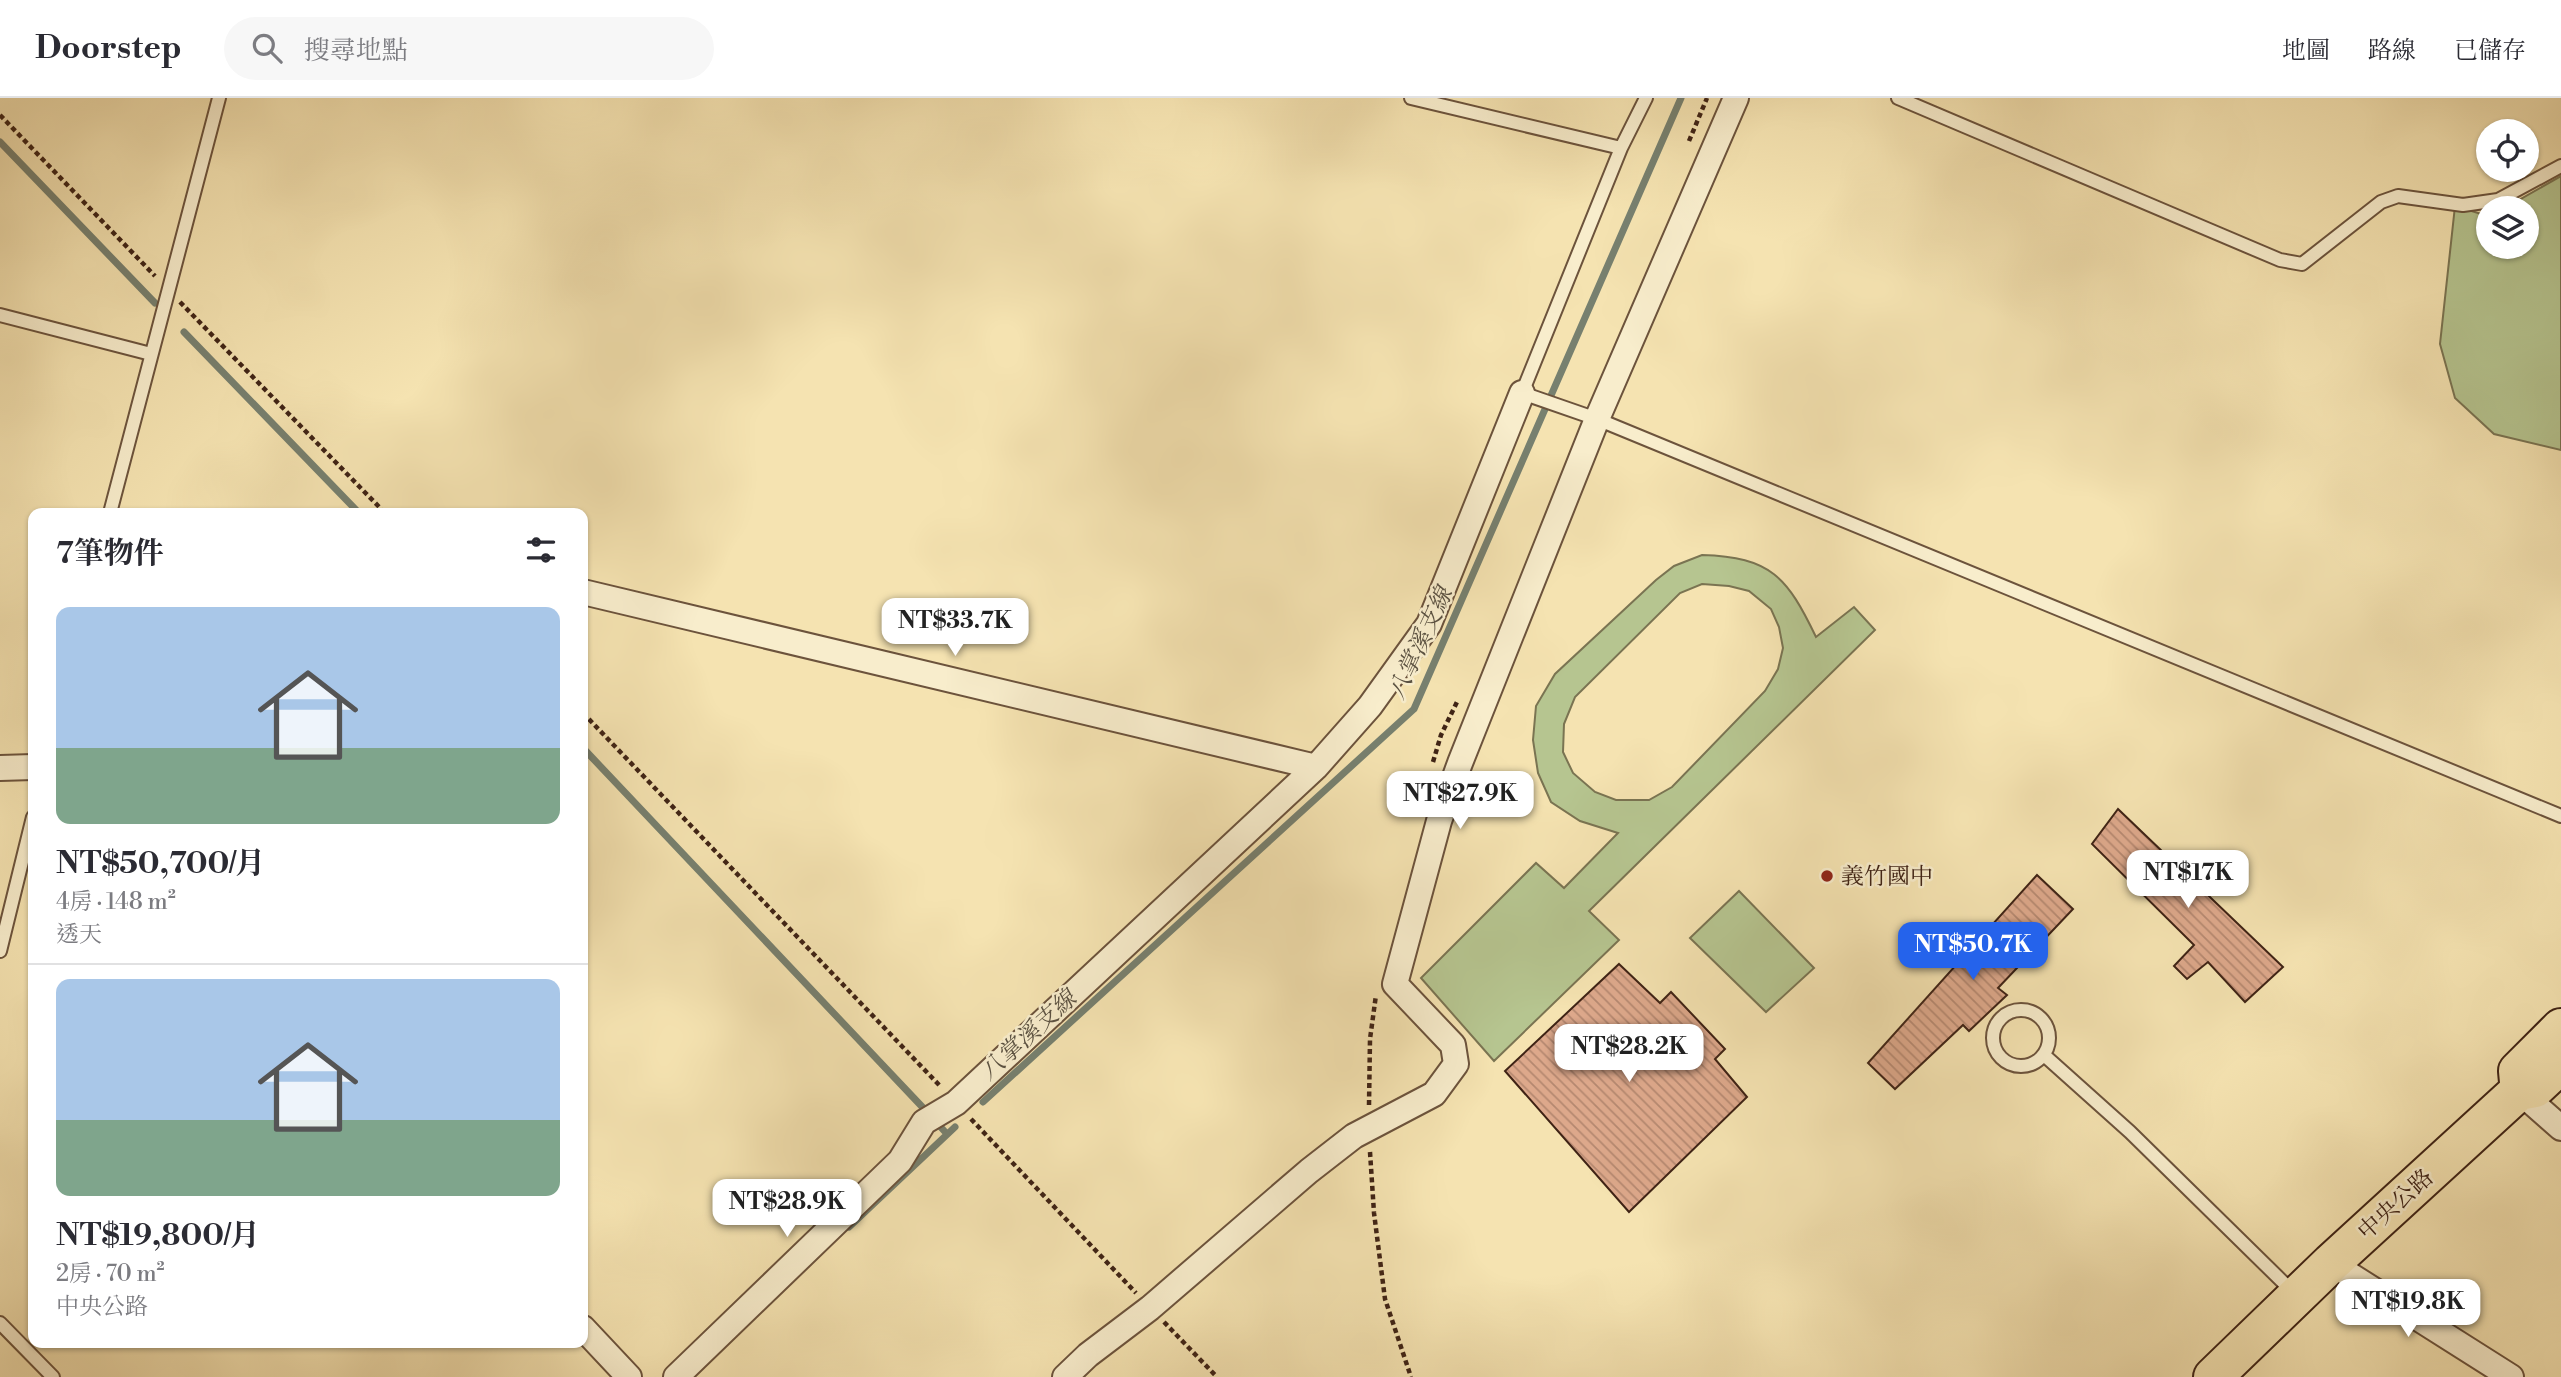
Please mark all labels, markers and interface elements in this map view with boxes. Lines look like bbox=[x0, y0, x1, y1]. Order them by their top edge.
search box bbox=[224, 17, 714, 80]
text: Doorstep bbox=[35, 28, 182, 69]
icon: search bbox=[248, 29, 286, 67]
text: 搜尋地點 bbox=[304, 35, 408, 67]
text: 地圖 bbox=[2282, 36, 2330, 66]
text: 路線 bbox=[2368, 36, 2416, 66]
text: 已儲存 bbox=[2454, 36, 2526, 66]
map controls bbox=[2476, 119, 2539, 259]
button: locate bbox=[2476, 119, 2539, 182]
button: layers bbox=[2476, 196, 2539, 259]
icon: filters bbox=[522, 531, 560, 569]
text: 7筆物件 bbox=[56, 535, 164, 573]
water label: 八掌溪支線 bbox=[1382, 580, 1461, 704]
pin: NT$33.7K bbox=[883, 598, 1027, 658]
text: NT$33.7K bbox=[898, 607, 1012, 635]
icon: home bbox=[245, 652, 371, 778]
pin: NT$27.9K bbox=[1388, 772, 1532, 831]
text: NT$27.9K bbox=[1403, 780, 1517, 808]
text: NT$50,700/月 bbox=[56, 845, 265, 883]
pin: NT$17K bbox=[2131, 850, 2245, 910]
text: NT$17K bbox=[2143, 859, 2233, 887]
place label: 義竹國中 bbox=[1841, 863, 1933, 891]
marker: 義竹國中 bbox=[1819, 868, 1835, 884]
text: 4房 · 148 m² bbox=[56, 888, 176, 916]
text: 透天 bbox=[56, 921, 102, 949]
pin: NT$50.7K bbox=[1901, 922, 2045, 982]
text: NT$50.7K bbox=[1914, 931, 2032, 959]
water label: 八掌溪支線 bbox=[974, 982, 1086, 1087]
icon: home bbox=[245, 1024, 371, 1150]
pin: NT$28.2K bbox=[1557, 1024, 1701, 1084]
text: NT$28.2K bbox=[1571, 1033, 1687, 1061]
street label: 中央公路 bbox=[2352, 1164, 2439, 1246]
pin: NT$28.9K bbox=[715, 1180, 859, 1239]
text: NT$28.9K bbox=[729, 1188, 845, 1216]
text: NT$19,800/月 bbox=[56, 1217, 260, 1255]
text: 2房 · 70 m² bbox=[56, 1260, 165, 1288]
pin: NT$19.8K bbox=[2336, 1280, 2480, 1339]
text: NT$19.8K bbox=[2351, 1288, 2465, 1316]
text: 中央公路 bbox=[56, 1293, 148, 1321]

